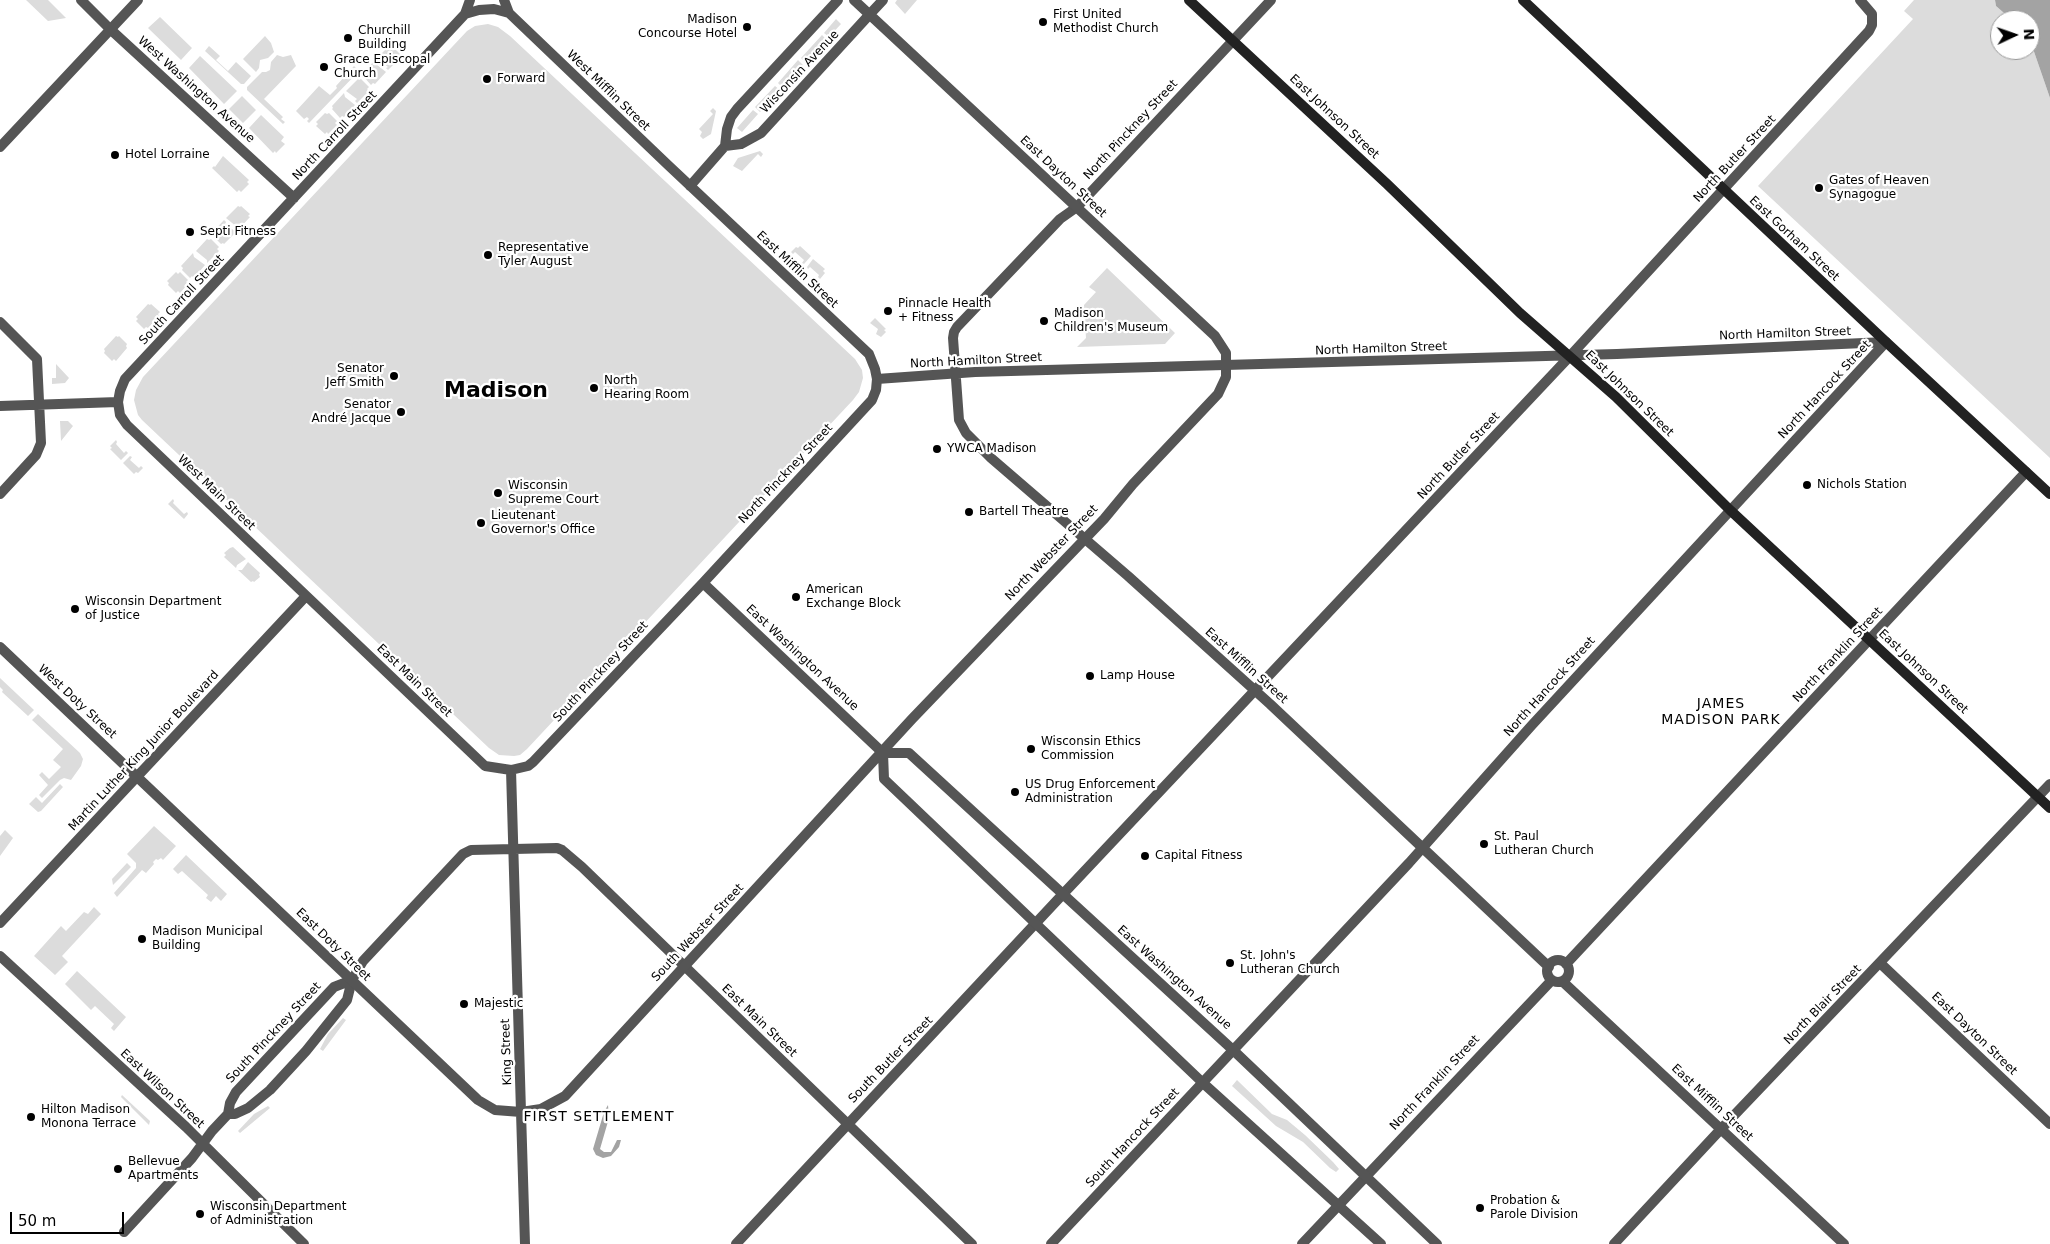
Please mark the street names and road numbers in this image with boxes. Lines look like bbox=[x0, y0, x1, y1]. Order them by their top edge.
street label: Wisconsin Avenue bbox=[758, 27, 842, 117]
street label: West Washington Avenue bbox=[135, 34, 257, 146]
street label: West Mifflin Street bbox=[563, 48, 653, 134]
street label: East Johnson Street bbox=[1286, 72, 1382, 162]
street label: North Pinckney Street bbox=[1081, 77, 1181, 183]
street label: North Carroll Street bbox=[290, 88, 380, 184]
street label: North Butler Street bbox=[1691, 112, 1779, 206]
street label: East Dayton Street bbox=[1017, 133, 1109, 221]
street label: East Gorham Street bbox=[1746, 193, 1842, 285]
street label: East Mifflin Street bbox=[753, 229, 841, 311]
street label: South Carroll Street bbox=[136, 252, 228, 348]
street label: North Hamilton Street bbox=[1719, 325, 1851, 343]
street label: North Hancock Street bbox=[1776, 338, 1874, 442]
street label: North Hamilton Street bbox=[1315, 340, 1447, 358]
street label: East Johnson Street bbox=[1582, 348, 1676, 440]
street label: North Hamilton Street bbox=[910, 350, 1042, 372]
street label: North Butler Street bbox=[1415, 409, 1503, 503]
street label: North Pinckney Street bbox=[736, 421, 836, 527]
street label: West Main Street bbox=[174, 452, 258, 534]
street label: North Webster Street bbox=[1003, 502, 1101, 604]
street label: East Washington Avenue bbox=[743, 602, 861, 714]
street label: North Franklin Street bbox=[1790, 604, 1886, 706]
street label: South Pinckney Street bbox=[551, 619, 651, 725]
street label: East Mifflin Street bbox=[1202, 625, 1290, 707]
street label: East Johnson Street bbox=[1875, 627, 1971, 717]
street label: North Hancock Street bbox=[1501, 634, 1599, 740]
street label: East Main Street bbox=[374, 642, 454, 720]
street label: West Doty Street bbox=[35, 662, 119, 742]
street label: Martin Luther King Junior Boulevard bbox=[66, 668, 222, 834]
street label: South Webster Street bbox=[649, 881, 747, 985]
street label: East Doty Street bbox=[293, 906, 373, 984]
street label: East Washington Avenue bbox=[1114, 923, 1234, 1033]
street label: North Blair Street bbox=[1781, 962, 1865, 1048]
street label: South Pinckney Street bbox=[224, 980, 324, 1086]
street label: East Main Street bbox=[719, 982, 799, 1060]
street label: East Dayton Street bbox=[1928, 989, 2020, 1079]
street label: South Butler Street bbox=[846, 1014, 936, 1106]
street label: King Street bbox=[499, 1018, 515, 1086]
street label: North Franklin Street bbox=[1387, 1032, 1483, 1134]
street label: East Wilson Street bbox=[117, 1046, 207, 1132]
street label: East Mifflin Street bbox=[1668, 1062, 1756, 1144]
street label: South Hancock Street bbox=[1083, 1085, 1183, 1191]

